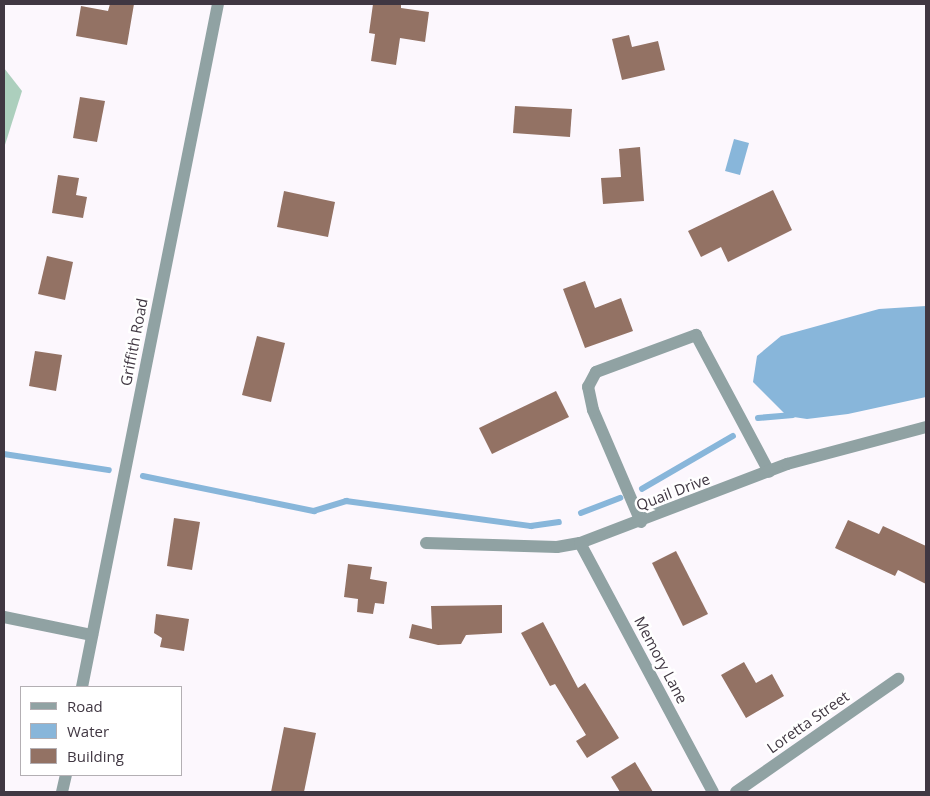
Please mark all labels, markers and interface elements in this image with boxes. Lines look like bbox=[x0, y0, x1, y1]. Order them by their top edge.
street label: Griffith Road bbox=[117, 297, 151, 387]
street label: Quail Drive bbox=[634, 470, 712, 514]
street label: Memory Lane bbox=[630, 613, 692, 707]
legend bbox=[20, 686, 182, 776]
street label: Loretta Street bbox=[763, 687, 853, 757]
text: Road bbox=[67, 696, 103, 716]
text: Water bbox=[67, 721, 109, 741]
text: Building bbox=[67, 746, 124, 766]

